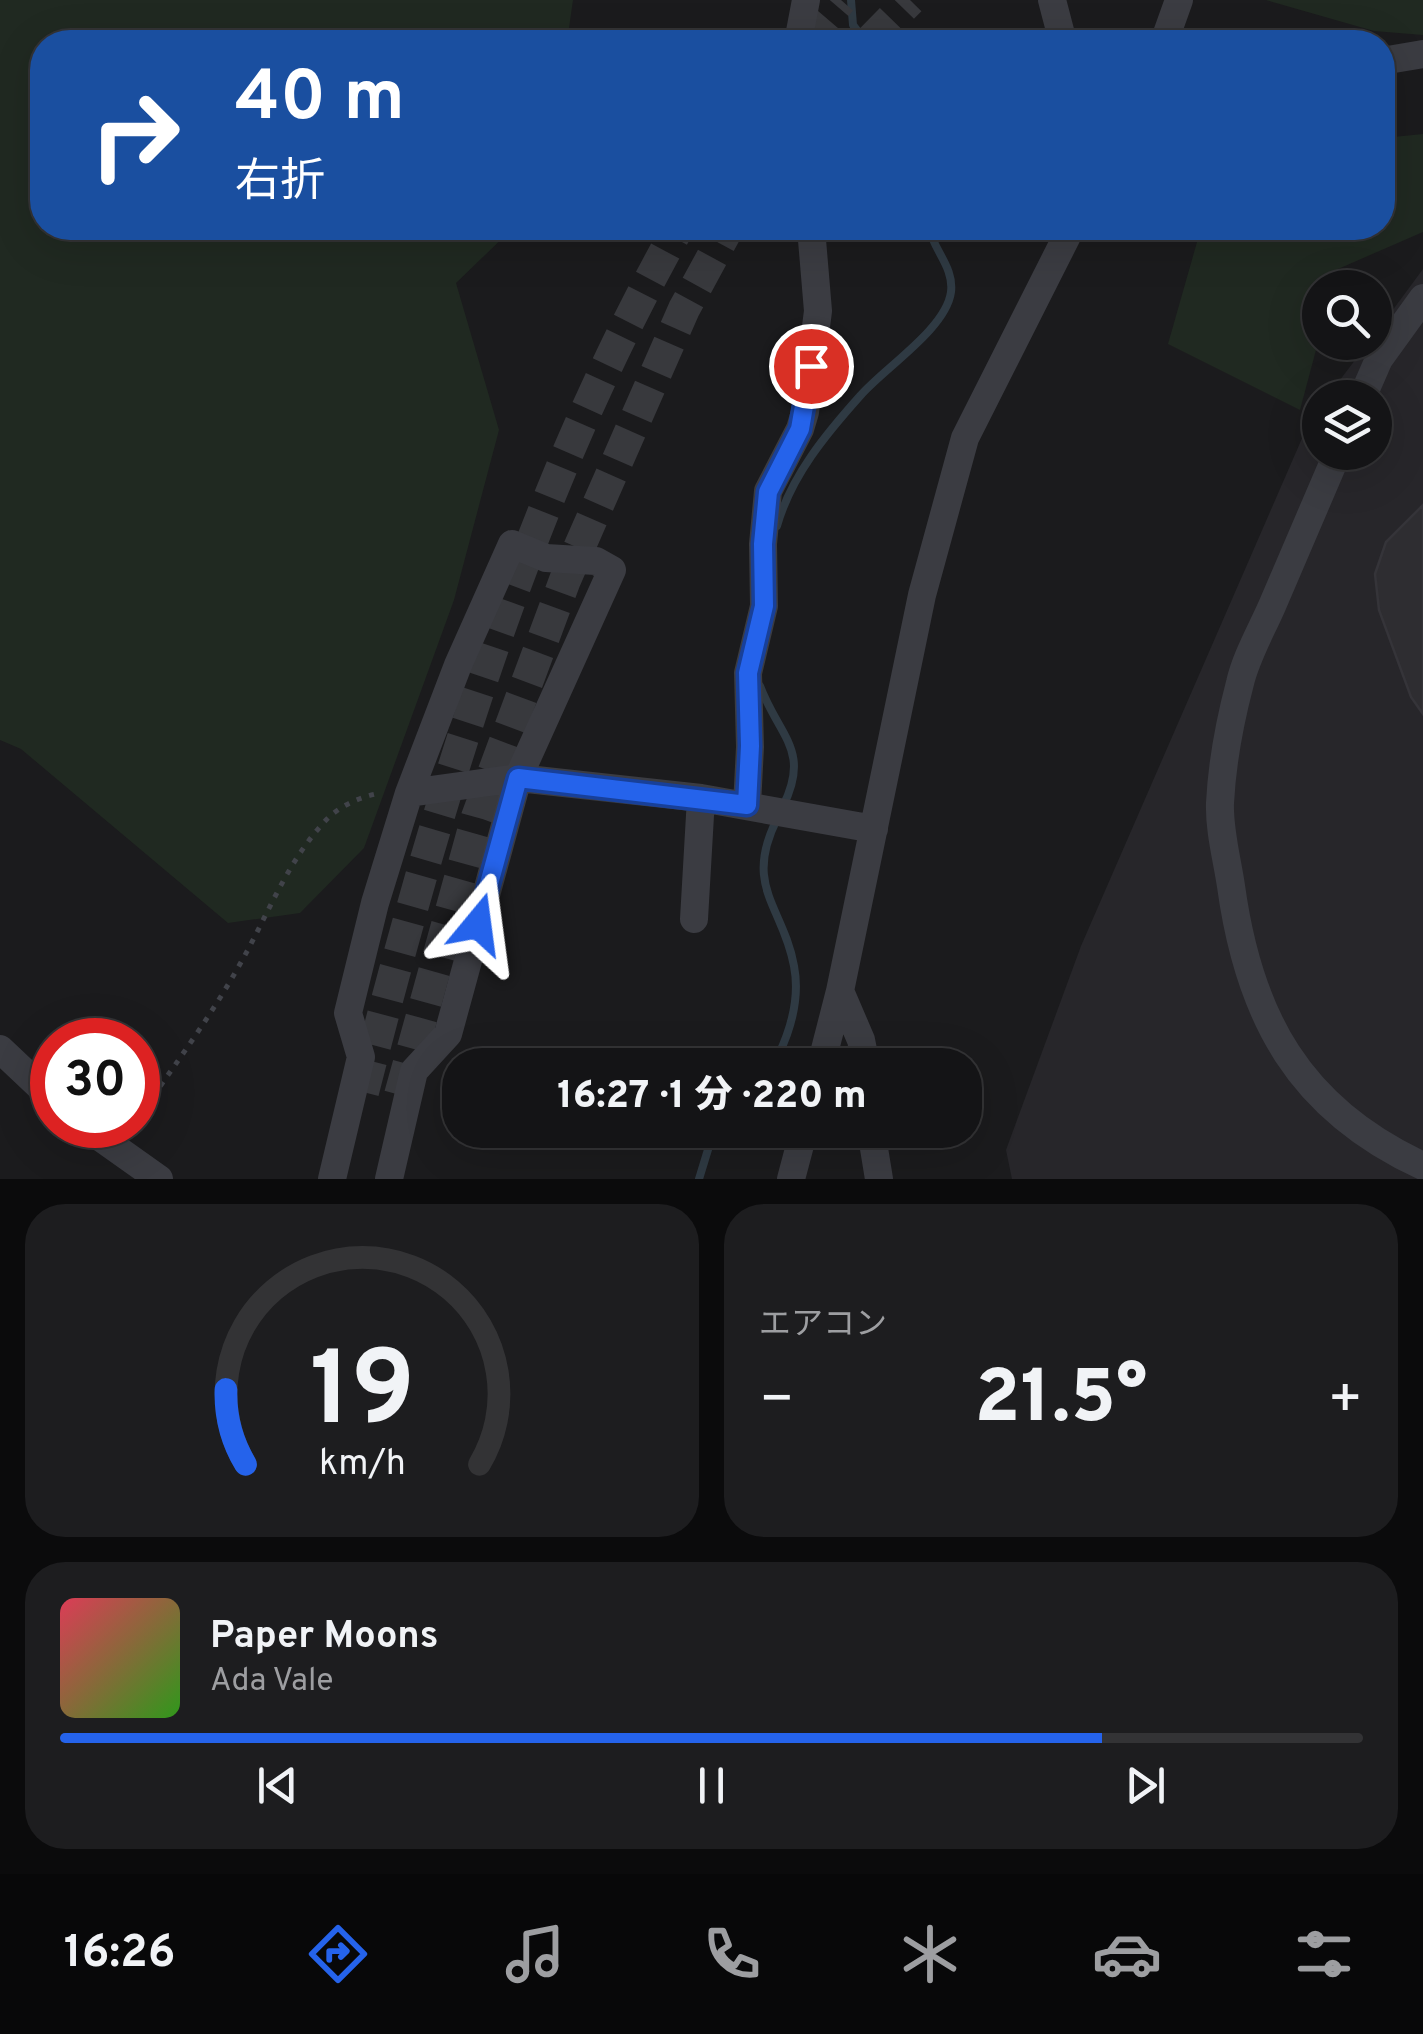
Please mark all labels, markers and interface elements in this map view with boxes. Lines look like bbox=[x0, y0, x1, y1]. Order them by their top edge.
text: 40 m bbox=[235, 56, 405, 145]
icon: right bbox=[70, 70, 200, 200]
text: 右折 bbox=[235, 155, 325, 212]
map controls bbox=[1302, 270, 1392, 470]
button: search bbox=[1302, 270, 1392, 360]
pin bbox=[769, 324, 854, 409]
icon: arrive bbox=[784, 339, 839, 394]
button: layers bbox=[1302, 380, 1392, 470]
position arrow bbox=[426, 872, 530, 976]
speed limit sign: 30 bbox=[30, 1018, 160, 1148]
text: 16:27 · 1 分 · 220 m bbox=[557, 1073, 867, 1122]
text: エアコン bbox=[759, 1306, 887, 1346]
text: 19 bbox=[309, 1330, 415, 1462]
text: 21.5° bbox=[975, 1354, 1147, 1449]
text: − bbox=[759, 1367, 794, 1437]
text: + bbox=[1328, 1367, 1363, 1437]
text: km/h bbox=[319, 1442, 405, 1488]
text: Paper Moons bbox=[210, 1613, 439, 1662]
text: Ada Vale bbox=[210, 1662, 334, 1702]
icon: previous bbox=[250, 1758, 305, 1813]
icon: pause bbox=[684, 1758, 739, 1813]
icon: next bbox=[1118, 1758, 1173, 1813]
icon: directions bbox=[303, 1919, 373, 1989]
icon: music bbox=[500, 1919, 570, 1989]
icon: phone bbox=[697, 1919, 767, 1989]
icon: climate bbox=[895, 1919, 965, 1989]
icon: car bbox=[1092, 1919, 1162, 1989]
icon: filters bbox=[1289, 1919, 1359, 1989]
text: 16:26 bbox=[64, 1926, 175, 1983]

